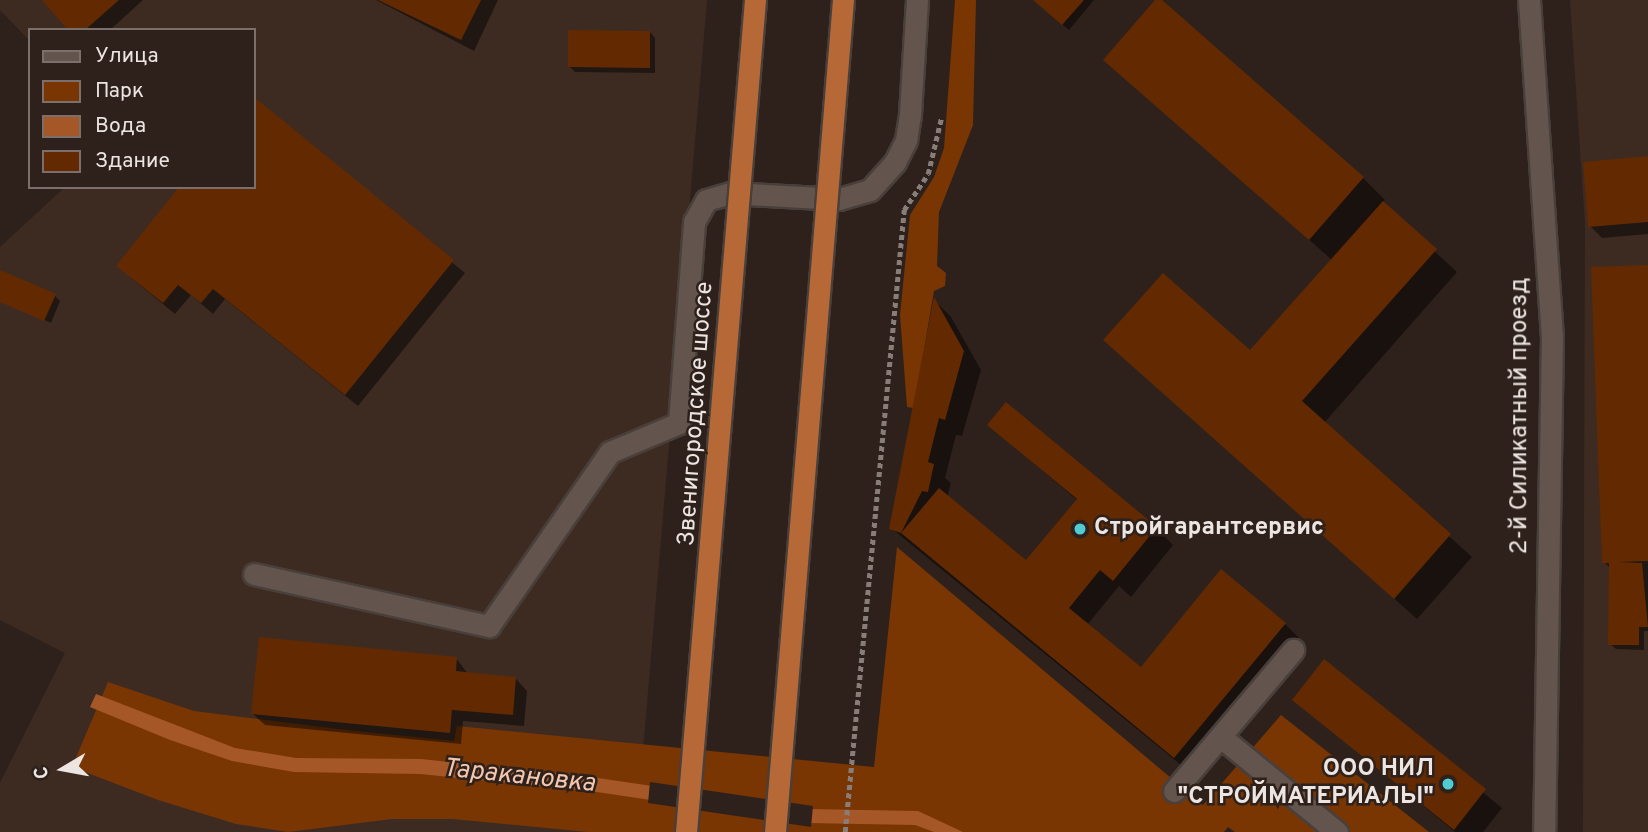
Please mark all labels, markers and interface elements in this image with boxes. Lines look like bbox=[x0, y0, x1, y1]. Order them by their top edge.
legend bbox=[28, 28, 256, 189]
text: Улица bbox=[95, 43, 159, 70]
text: Парк bbox=[95, 78, 144, 105]
text: Вода bbox=[95, 113, 146, 140]
text: Здание bbox=[95, 148, 170, 175]
street label: 2-й Силикатный проезд bbox=[1507, 278, 1535, 554]
street label: Звенигородское шоссе bbox=[673, 281, 721, 547]
place label: Стройгарантсервис bbox=[1094, 515, 1324, 543]
marker: Стройгарантсервис bbox=[1072, 521, 1088, 537]
north arrow bbox=[28, 734, 98, 804]
water label: Таракановка bbox=[441, 753, 597, 801]
place label: ООО НИЛ "СТРОЙМАТЕРИАЛЫ" bbox=[1178, 756, 1434, 812]
text: С bbox=[29, 765, 55, 781]
marker: ООО НИЛ "СТРОЙМАТЕРИАЛЫ" bbox=[1440, 776, 1456, 792]

